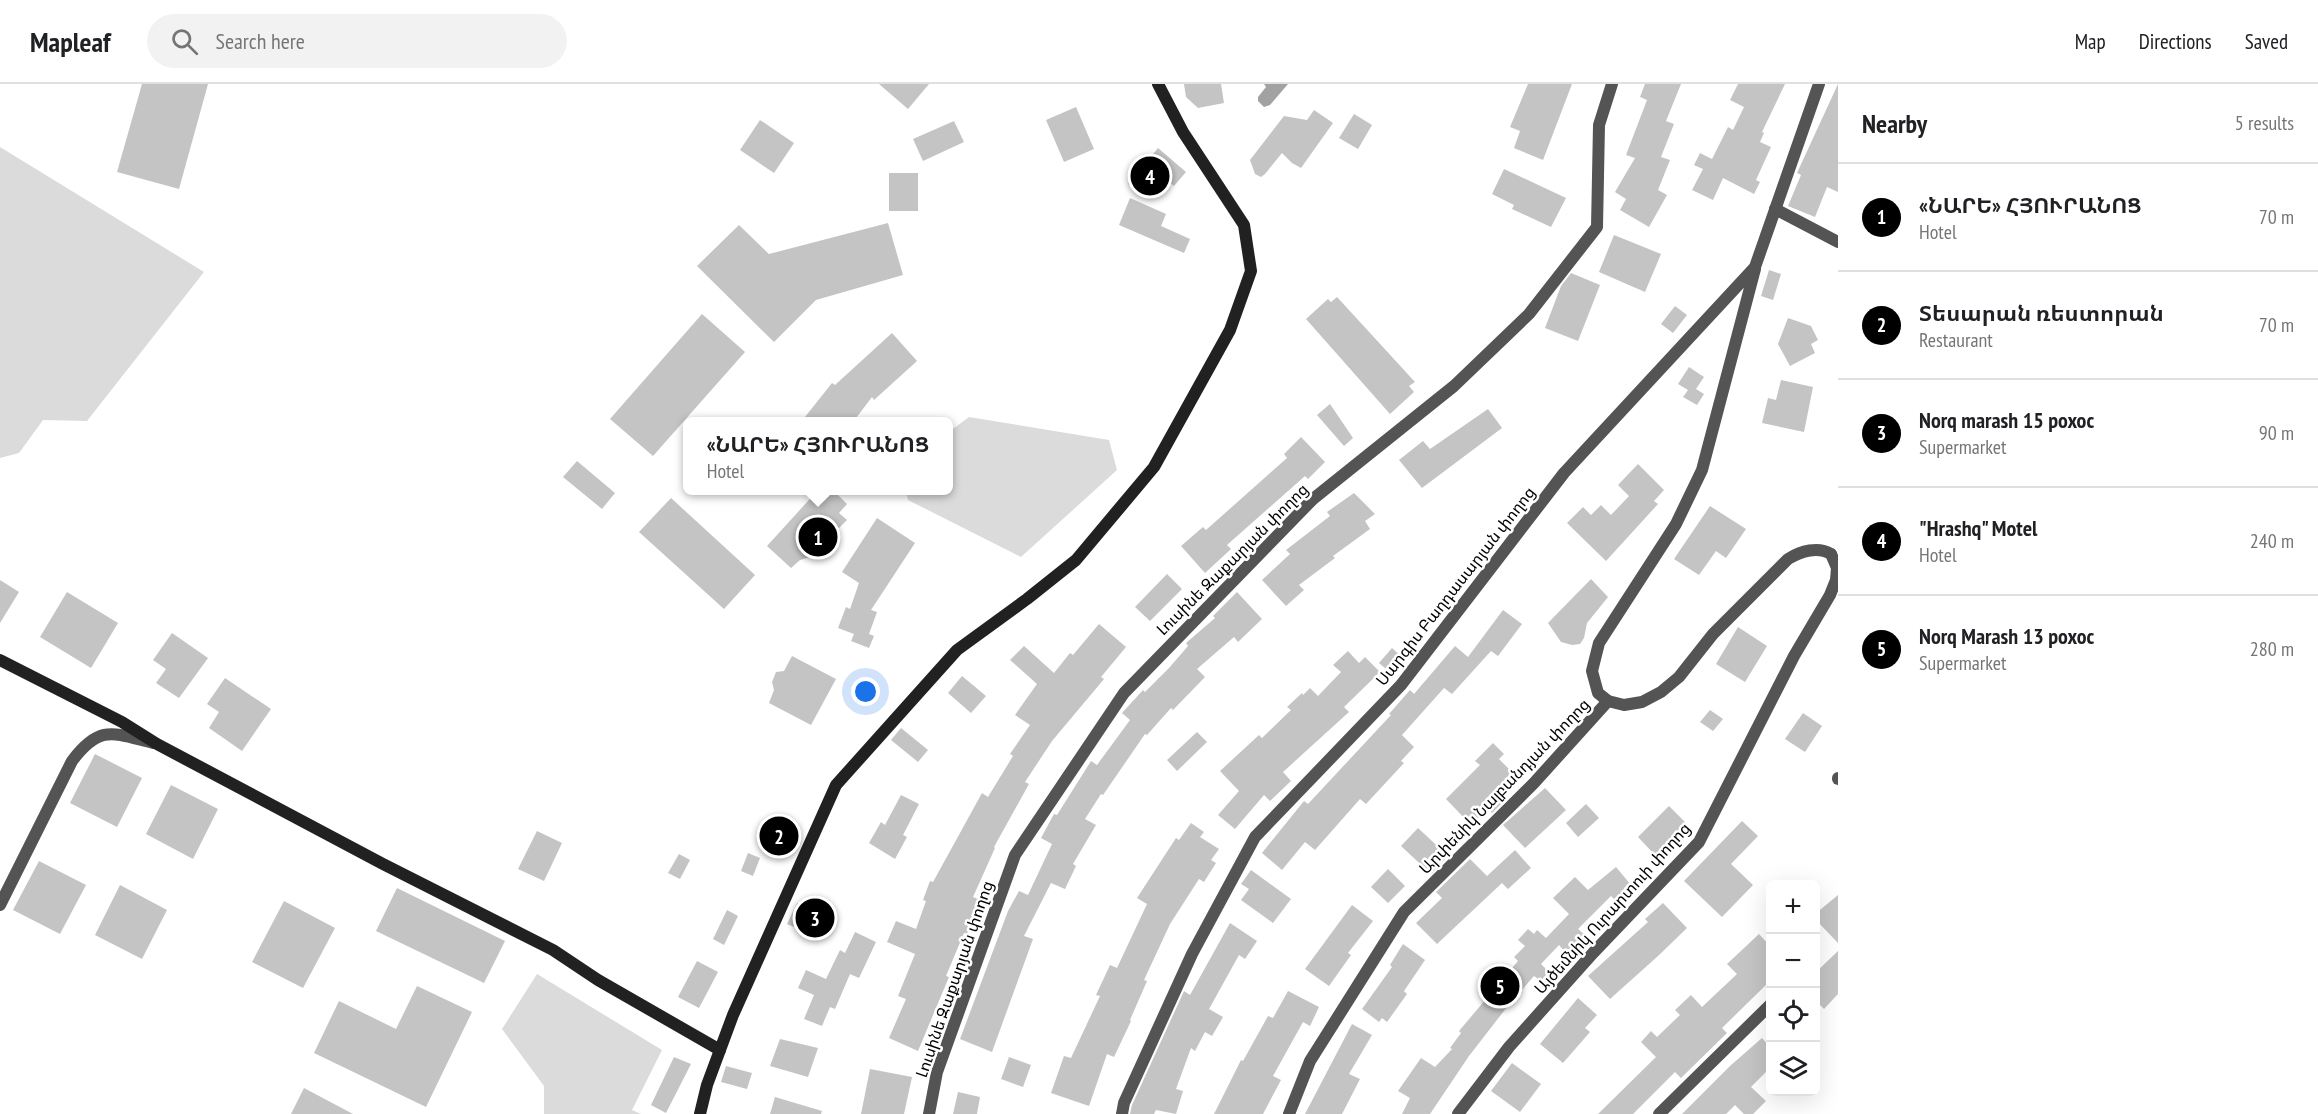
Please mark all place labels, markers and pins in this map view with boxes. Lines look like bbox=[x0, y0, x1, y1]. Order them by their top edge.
pin: 4 bbox=[1130, 154, 1170, 199]
pin: 1 bbox=[798, 514, 838, 560]
pin: 2 bbox=[760, 814, 798, 858]
pin: 3 bbox=[796, 896, 834, 940]
pin: 5 bbox=[1480, 964, 1520, 1008]

